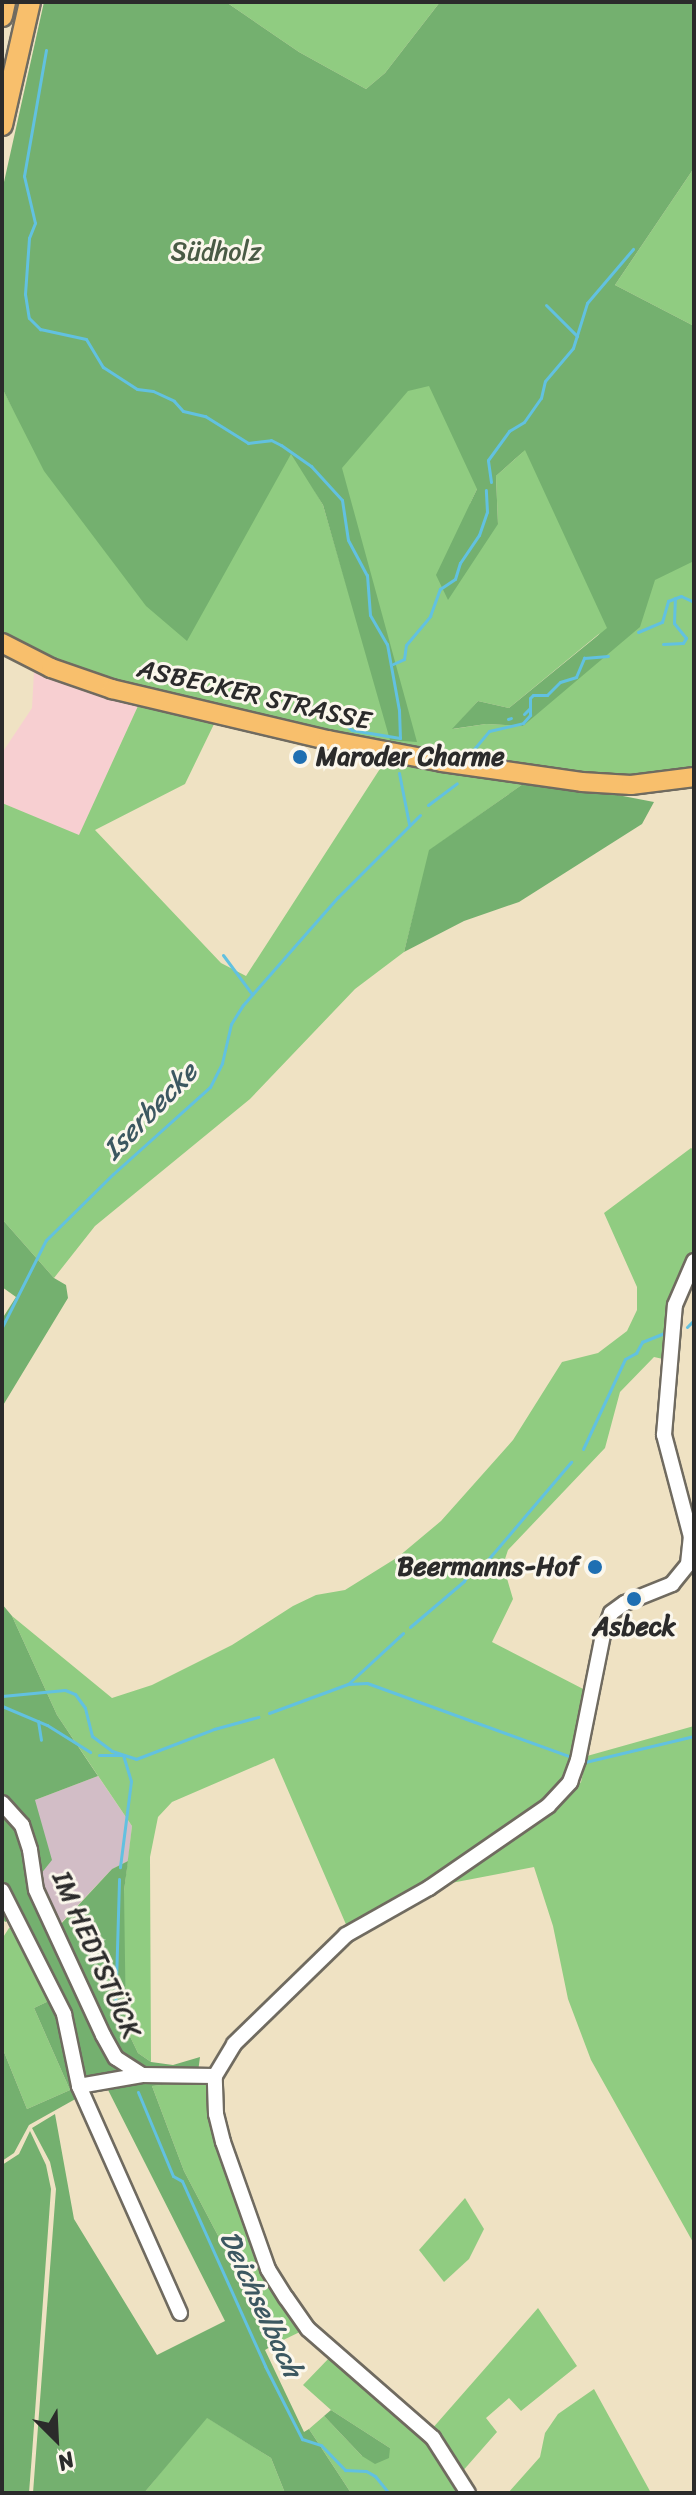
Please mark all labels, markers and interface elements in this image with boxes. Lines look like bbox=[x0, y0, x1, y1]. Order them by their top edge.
park label: Südholz bbox=[171, 236, 261, 268]
street label: ASBECKER STRASSE bbox=[132, 653, 376, 737]
place label: Maroder Charme bbox=[316, 741, 505, 773]
marker: Maroder Charme bbox=[291, 748, 309, 766]
water label: Iserbecke bbox=[96, 1056, 204, 1166]
place label: Beermanns-Hof bbox=[397, 1551, 579, 1583]
marker: Beermanns-Hof bbox=[586, 1558, 604, 1576]
marker: Asbeck bbox=[625, 1590, 643, 1608]
place label: Asbeck bbox=[592, 1611, 676, 1643]
street label: IM HEDTSTÜCK bbox=[45, 1867, 147, 2043]
water label: Deichselbach bbox=[212, 2225, 310, 2383]
north arrow bbox=[16, 2399, 96, 2479]
text: N bbox=[51, 2440, 81, 2482]

